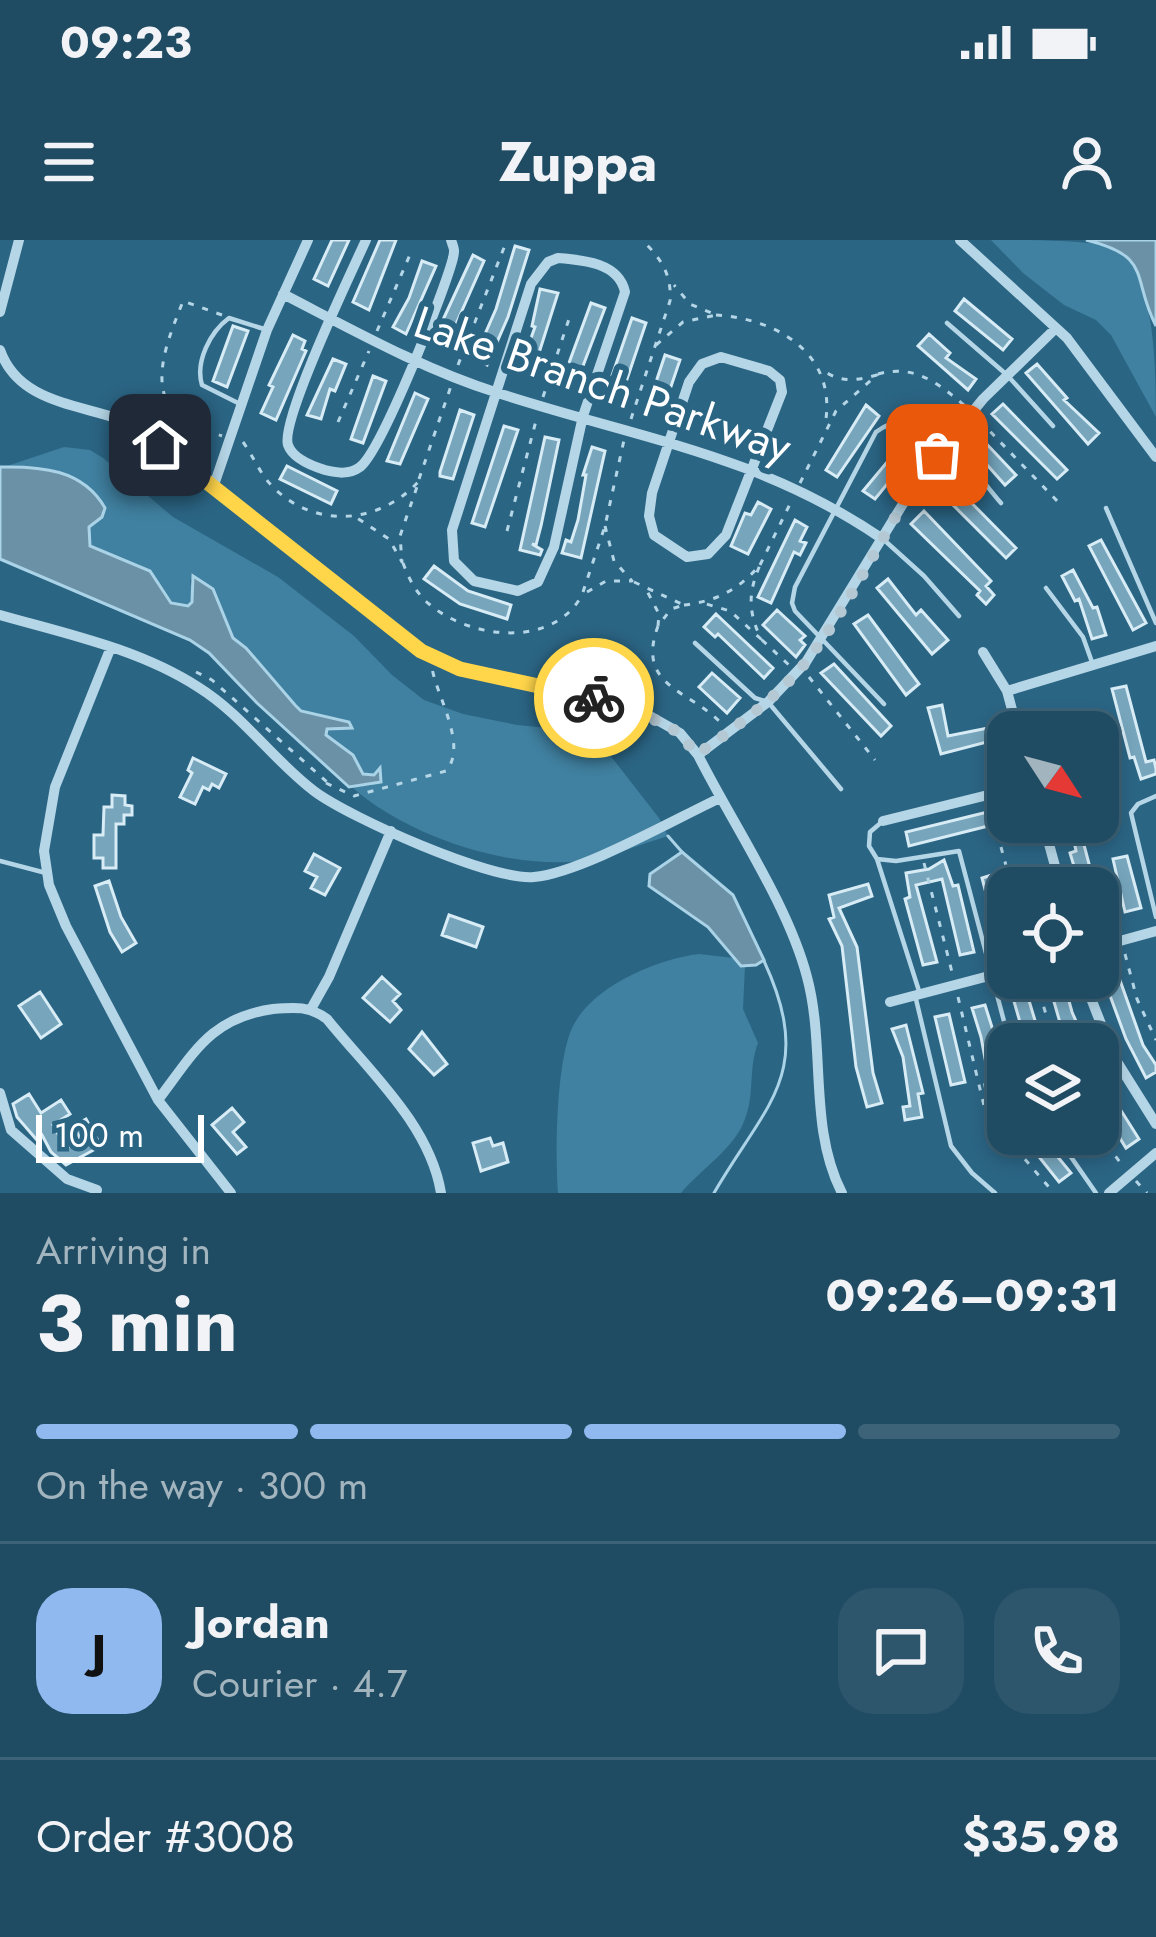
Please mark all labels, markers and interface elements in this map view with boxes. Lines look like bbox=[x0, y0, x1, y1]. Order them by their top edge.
text: 09:23 bbox=[60, 10, 192, 75]
text: Zuppa bbox=[499, 123, 657, 201]
icon: menu bbox=[36, 129, 102, 195]
icon: person bbox=[1054, 129, 1120, 195]
street label: Lake Branch Parkway bbox=[406, 289, 800, 480]
pin bbox=[109, 394, 211, 496]
pin bbox=[886, 404, 988, 506]
icon: home bbox=[127, 412, 193, 478]
icon: bag bbox=[904, 422, 970, 488]
courier bbox=[534, 638, 654, 758]
icon: bike bbox=[561, 665, 627, 731]
north arrow bbox=[987, 711, 1119, 843]
map controls bbox=[987, 711, 1119, 1155]
button: locate bbox=[987, 867, 1119, 999]
button: layers bbox=[987, 1023, 1119, 1155]
scale bar bbox=[36, 1109, 204, 1162]
text: 100 m bbox=[54, 1112, 144, 1159]
text: Arriving in bbox=[36, 1222, 211, 1279]
text: 09:26–09:31 bbox=[825, 1263, 1120, 1328]
text: 3 min bbox=[36, 1268, 238, 1380]
text: On the way · 300 m bbox=[36, 1457, 368, 1514]
button: chat bbox=[838, 1588, 964, 1714]
button: phone bbox=[994, 1588, 1120, 1714]
text: Jordan bbox=[192, 1590, 330, 1655]
text: J bbox=[92, 1618, 106, 1683]
text: Courier · 4.7 bbox=[192, 1655, 407, 1712]
text: Order #3008 bbox=[36, 1804, 295, 1869]
text: $35.98 bbox=[962, 1804, 1120, 1869]

